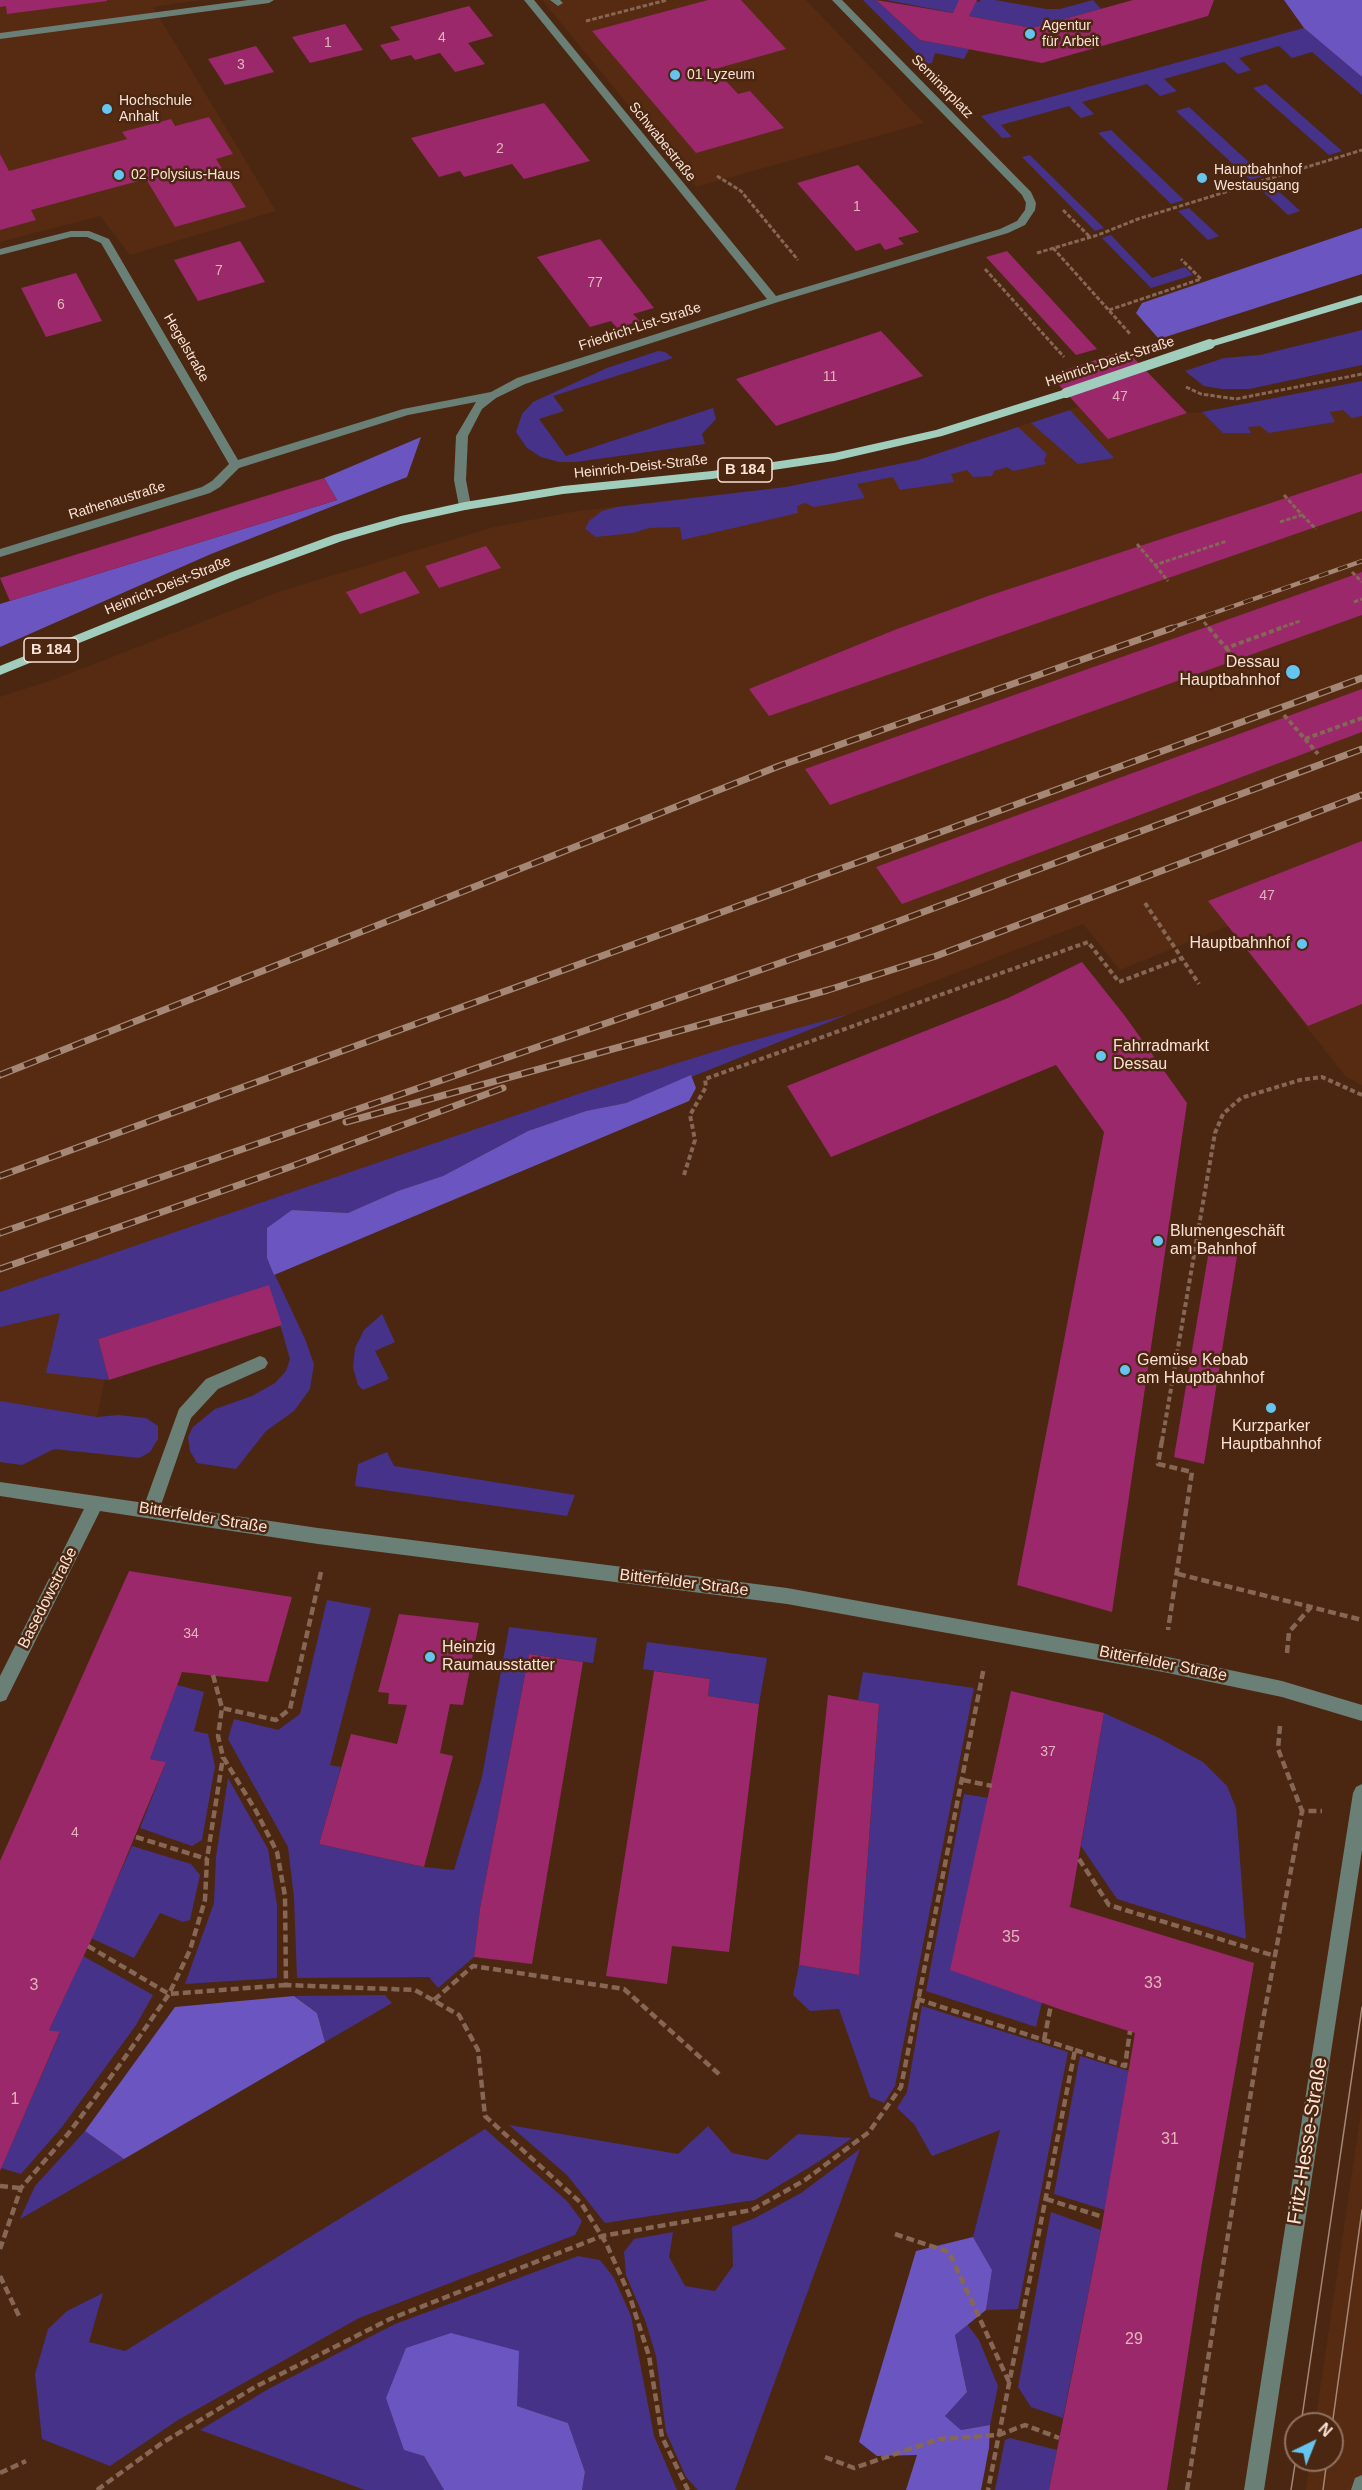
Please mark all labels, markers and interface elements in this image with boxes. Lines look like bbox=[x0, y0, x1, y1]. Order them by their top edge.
place label: Agentur für Arbeit bbox=[1042, 18, 1099, 50]
marker: Agentur für Arbeit bbox=[1023, 27, 1037, 41]
house number: 4 bbox=[438, 30, 446, 46]
house number: 1 bbox=[324, 35, 332, 51]
street label: Seminarplatz bbox=[908, 52, 976, 122]
house number: 3 bbox=[237, 57, 245, 73]
place label: 01 Lyzeum bbox=[687, 67, 755, 83]
marker: 01 Lyzeum bbox=[668, 68, 682, 82]
place label: Hochschule Anhalt bbox=[119, 93, 192, 125]
street label: Schwabestraße bbox=[625, 99, 699, 185]
marker: Hochschule Anhalt bbox=[100, 102, 114, 116]
house number: 2 bbox=[496, 141, 504, 157]
place label: Hauptbahnhof Westausgang bbox=[1214, 162, 1302, 194]
place label: 02 Polysius-Haus bbox=[131, 167, 240, 183]
marker: 02 Polysius-Haus bbox=[112, 168, 126, 182]
marker: Hauptbahnhof Westausgang bbox=[1195, 171, 1209, 185]
house number: 1 bbox=[853, 199, 861, 215]
house number: 7 bbox=[215, 263, 223, 279]
house number: 77 bbox=[587, 275, 603, 291]
house number: 6 bbox=[57, 297, 65, 313]
street label: Friedrich-List-Straße bbox=[577, 299, 703, 355]
street label: Hegelstraße bbox=[160, 311, 212, 385]
street label: Heinrich-Deist-Straße bbox=[1043, 333, 1177, 391]
house number: 11 bbox=[823, 369, 837, 385]
house number: 47 bbox=[1112, 389, 1128, 405]
street label: Heinrich-Deist-Straße bbox=[573, 452, 709, 482]
road number: B 184 bbox=[718, 458, 772, 482]
street label: Rathenaustraße bbox=[67, 478, 167, 524]
street label: Heinrich-Deist-Straße bbox=[102, 553, 234, 619]
road number: B 184 bbox=[24, 638, 78, 662]
place label: Dessau Hauptbahnhof bbox=[1179, 653, 1280, 691]
marker: Dessau Hauptbahnhof bbox=[1284, 663, 1302, 681]
house number: 47 bbox=[1259, 888, 1275, 904]
place label: Hauptbahnhof bbox=[1189, 934, 1290, 954]
marker: Hauptbahnhof bbox=[1295, 937, 1309, 951]
place label: Fahrradmarkt Dessau bbox=[1113, 1037, 1209, 1075]
marker: Fahrradmarkt Dessau bbox=[1094, 1049, 1108, 1063]
place label: Blumengeschäft am Bahnhof bbox=[1170, 1222, 1285, 1260]
marker: Blumengeschäft am Bahnhof bbox=[1151, 1234, 1165, 1248]
place label: Gemüse Kebab am Hauptbahnhof bbox=[1137, 1351, 1264, 1389]
marker: Gemüse Kebab am Hauptbahnhof bbox=[1118, 1363, 1132, 1377]
marker: Kurzparker Hauptbahnhof bbox=[1264, 1401, 1278, 1415]
place label: Kurzparker Hauptbahnhof bbox=[1221, 1417, 1321, 1455]
street label: Bitterfelder Straße bbox=[137, 1498, 269, 1538]
street label: Basedowstraße bbox=[14, 1544, 82, 1652]
street label: Bitterfelder Straße bbox=[618, 1566, 750, 1600]
house number: 34 bbox=[183, 1626, 199, 1642]
place label: Heinzig Raumausstatter bbox=[442, 1638, 555, 1676]
street label: Bitterfelder Straße bbox=[1097, 1642, 1229, 1686]
marker: Heinzig Raumausstatter bbox=[423, 1650, 437, 1664]
house number: 37 bbox=[1040, 1744, 1056, 1760]
house number: 4 bbox=[71, 1825, 79, 1841]
house number: 35 bbox=[1002, 1928, 1020, 1948]
house number: 33 bbox=[1144, 1974, 1162, 1994]
house number: 3 bbox=[30, 1976, 38, 1996]
street label: Fritz-Hesse-Straße bbox=[1283, 2056, 1333, 2226]
house number: 1 bbox=[11, 2090, 19, 2110]
house number: 31 bbox=[1161, 2130, 1179, 2150]
house number: 29 bbox=[1125, 2330, 1143, 2350]
north arrow bbox=[1284, 2412, 1344, 2472]
text: N bbox=[1315, 2420, 1335, 2440]

